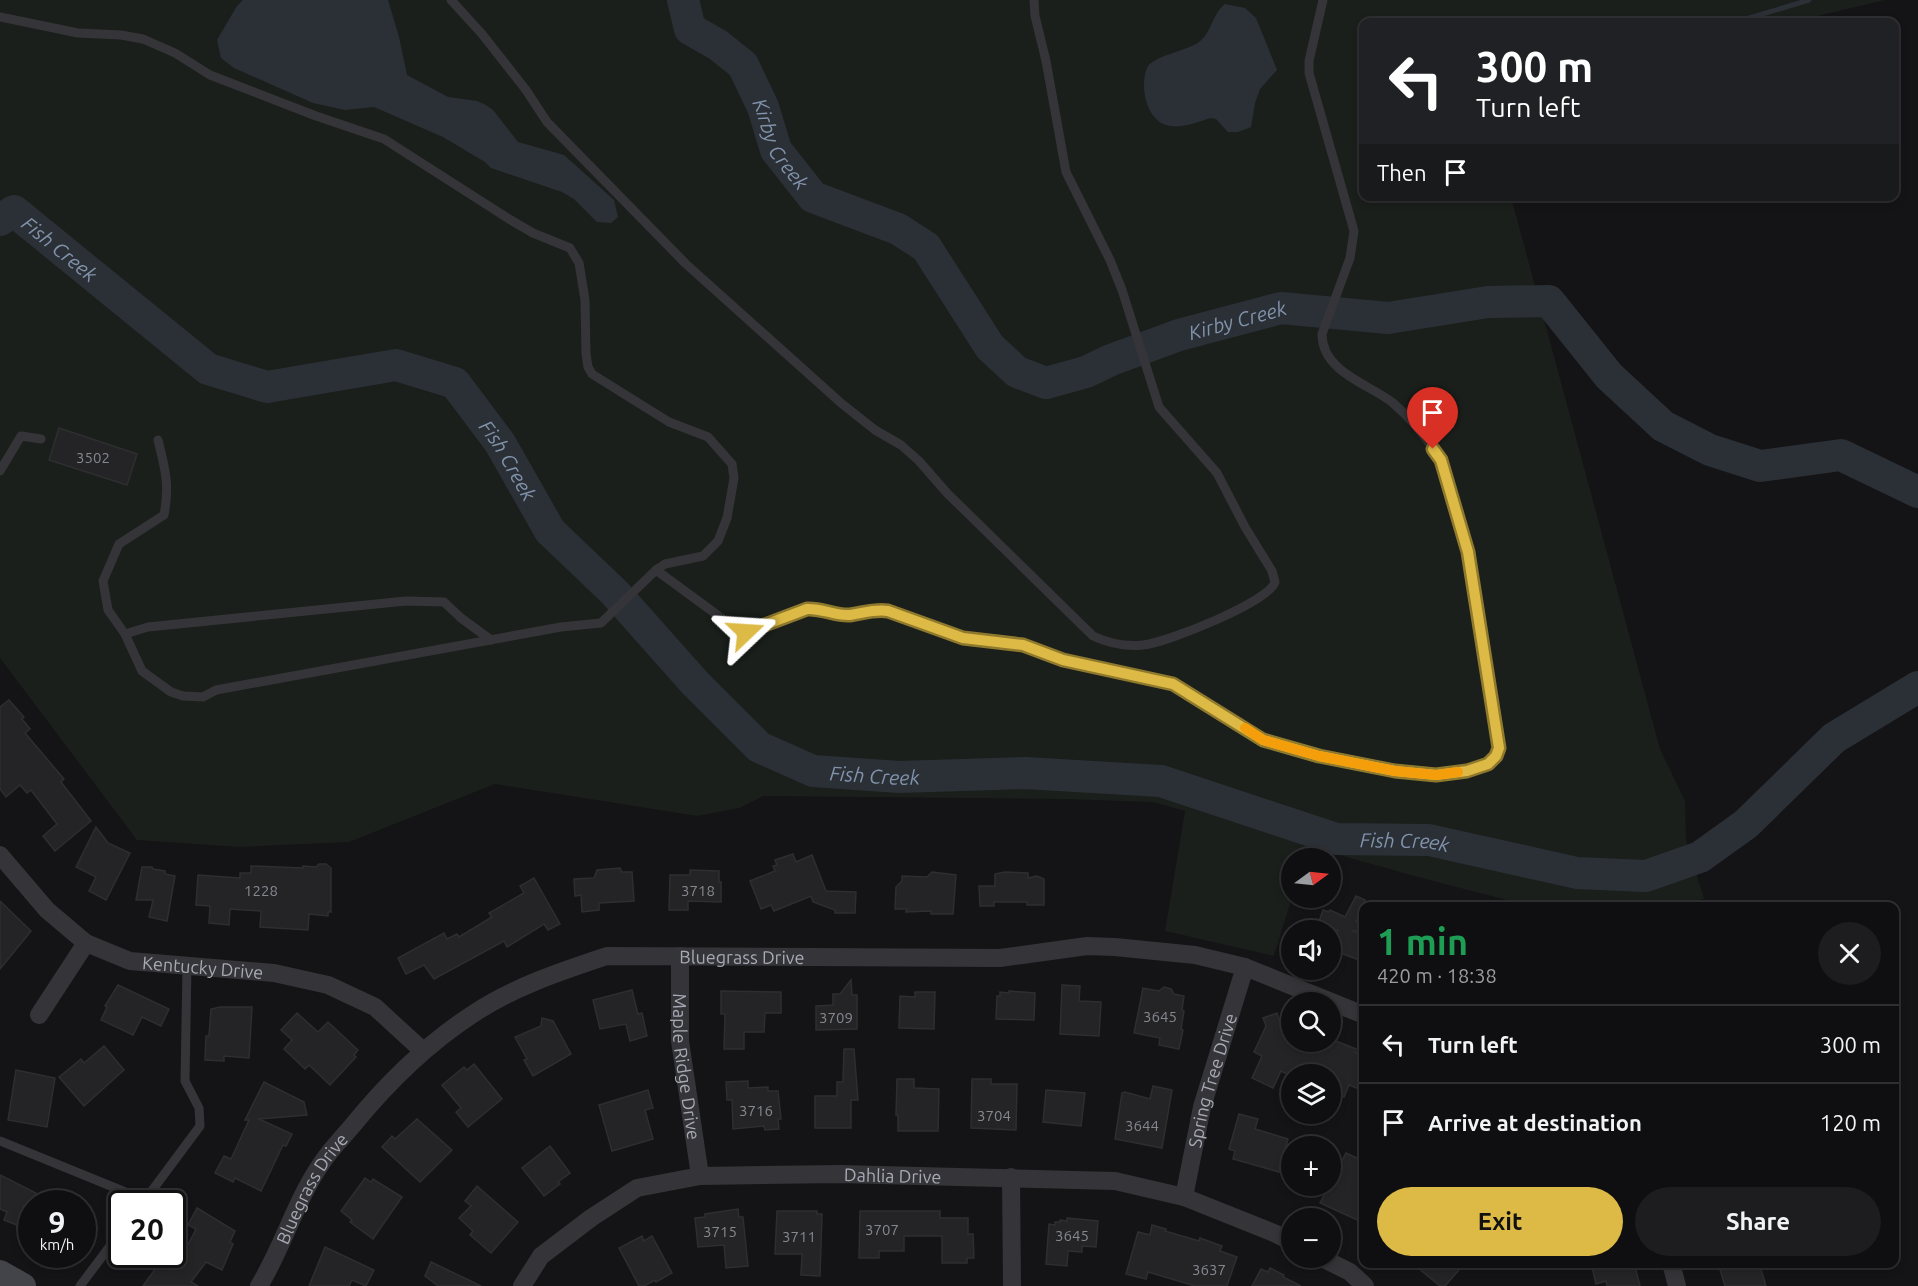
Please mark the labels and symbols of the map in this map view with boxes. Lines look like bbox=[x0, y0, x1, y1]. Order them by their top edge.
water label: Kirby Creek bbox=[749, 94, 814, 194]
water label: Fish Creek bbox=[18, 211, 103, 286]
water label: Kirby Creek bbox=[1186, 295, 1289, 344]
pin bbox=[1407, 387, 1458, 449]
water label: Fish Creek bbox=[475, 415, 542, 505]
house number: 3502 bbox=[76, 449, 110, 466]
position arrow bbox=[714, 600, 778, 664]
water label: Fish Creek bbox=[829, 761, 921, 788]
water label: Fish Creek bbox=[1360, 828, 1453, 856]
north arrow bbox=[1281, 848, 1341, 908]
house number: 1228 bbox=[244, 882, 278, 899]
house number: 3718 bbox=[681, 882, 715, 899]
street label: Bluegrass Drive bbox=[679, 946, 805, 967]
street label: Kentucky Drive bbox=[142, 952, 264, 982]
street label: Maple Ridge Drive bbox=[670, 993, 705, 1141]
house number: 3645 bbox=[1143, 1008, 1177, 1025]
house number: 3709 bbox=[819, 1009, 853, 1026]
street label: Spring Tree Drive bbox=[1184, 1011, 1240, 1149]
house number: 3716 bbox=[739, 1102, 773, 1119]
house number: 3704 bbox=[977, 1107, 1011, 1124]
house number: 3644 bbox=[1125, 1117, 1159, 1134]
street label: Bluegrass Drive bbox=[272, 1129, 351, 1247]
street label: Dahlia Drive bbox=[844, 1164, 942, 1187]
speed limit sign: 20 bbox=[108, 1190, 186, 1268]
house number: 3707 bbox=[865, 1221, 899, 1238]
house number: 3715 bbox=[703, 1223, 737, 1240]
house number: 3645 bbox=[1055, 1227, 1089, 1244]
house number: 3711 bbox=[782, 1228, 816, 1245]
house number: 3637 bbox=[1192, 1261, 1226, 1278]

